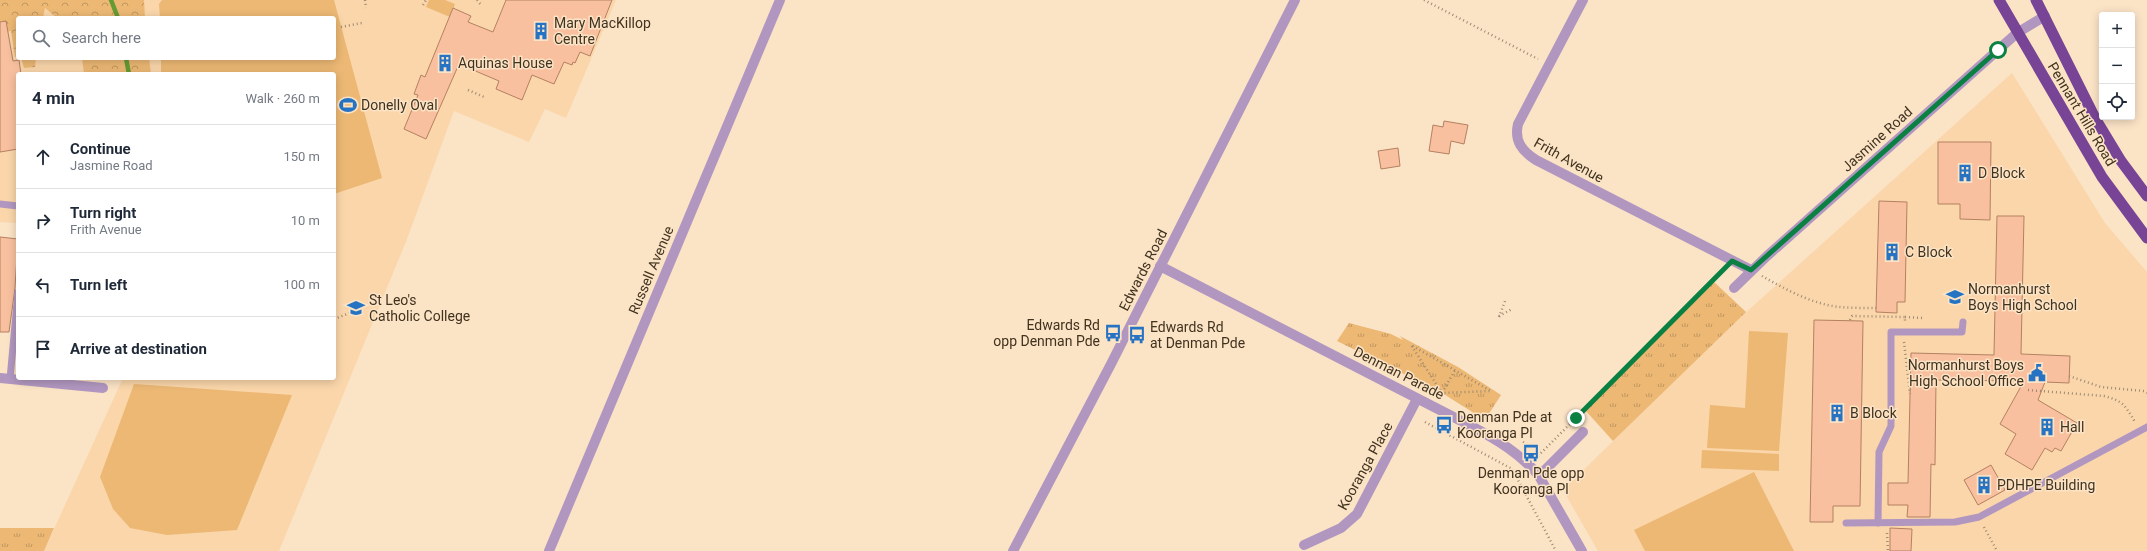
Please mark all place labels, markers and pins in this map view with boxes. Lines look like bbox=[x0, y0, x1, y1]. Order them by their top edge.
place label: Mary MacKillop Centre bbox=[554, 15, 651, 47]
building icon: Mary MacKillop Centre bbox=[531, 21, 551, 41]
building icon: Aquinas House bbox=[435, 53, 455, 73]
place label: Aquinas House bbox=[458, 55, 553, 71]
sports icon: Donelly Oval bbox=[338, 95, 358, 115]
place label: Donelly Oval bbox=[361, 97, 438, 113]
building icon: D Block bbox=[1955, 163, 1975, 183]
place label: D Block bbox=[1978, 165, 2026, 181]
building icon: C Block bbox=[1882, 242, 1902, 262]
place label: C Block bbox=[1905, 244, 1953, 260]
place label: Normanhurst Boys High School bbox=[1968, 281, 2077, 313]
school or university icon: Normanhurst Boys High School bbox=[1945, 287, 1965, 307]
place label: St Leo's Catholic College bbox=[369, 292, 470, 324]
school or university icon: St Leo's Catholic College bbox=[346, 298, 366, 318]
place label: Edwards Rd opp Denman Pde bbox=[993, 317, 1100, 349]
place label: Edwards Rd at Denman Pde bbox=[1150, 319, 1245, 351]
bus stop icon: Edwards Rd opp Denman Pde bbox=[1103, 323, 1123, 343]
bus stop icon: Edwards Rd at Denman Pde bbox=[1127, 325, 1147, 345]
place label: Normanhurst Boys High School Office bbox=[1908, 357, 2024, 389]
public building icon: Normanhurst Boys High School Office bbox=[2027, 363, 2047, 383]
building icon: B Block bbox=[1827, 403, 1847, 423]
place label: B Block bbox=[1850, 405, 1898, 421]
place label: Denman Pde at Kooranga Pl bbox=[1457, 409, 1553, 441]
bus stop icon: Denman Pde at Kooranga Pl bbox=[1434, 415, 1454, 435]
building icon: Hall bbox=[2037, 417, 2057, 437]
place label: Hall bbox=[2060, 419, 2084, 435]
bus stop icon: Denman Pde opp Kooranga Pl bbox=[1521, 443, 1541, 463]
place label: Denman Pde opp Kooranga Pl bbox=[1478, 465, 1584, 497]
building icon: PDHPE Building bbox=[1974, 475, 1994, 495]
place label: PDHPE Building bbox=[1997, 477, 2095, 493]

